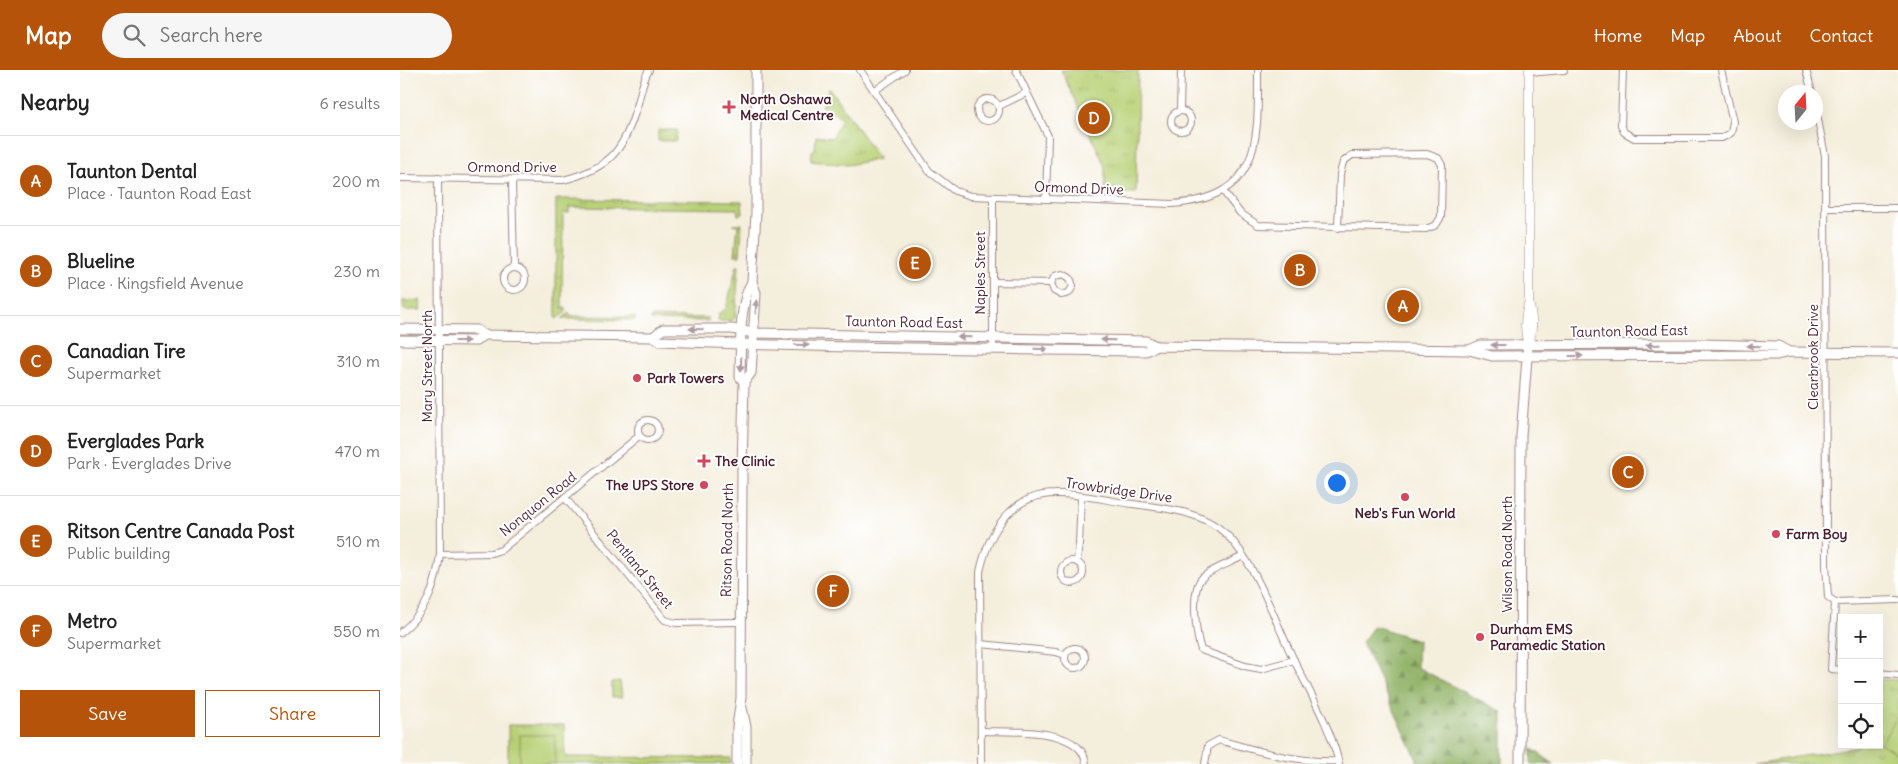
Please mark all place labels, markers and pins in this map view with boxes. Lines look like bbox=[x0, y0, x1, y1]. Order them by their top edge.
place label: North Oshawa Medical Centre bbox=[740, 90, 834, 124]
pin: D bbox=[1078, 99, 1110, 137]
marker: North Oshawa Medical Centre bbox=[722, 100, 736, 114]
pin: E bbox=[899, 244, 931, 282]
pin: B bbox=[1284, 251, 1316, 289]
pin: A bbox=[1387, 287, 1419, 325]
place label: Park Towers bbox=[647, 369, 725, 387]
marker: Park Towers bbox=[631, 372, 643, 384]
place label: The Clinic bbox=[715, 452, 775, 470]
pin: C bbox=[1612, 453, 1644, 491]
marker: The Clinic bbox=[697, 454, 711, 468]
place label: The UPS Store bbox=[606, 476, 694, 494]
marker: The UPS Store bbox=[698, 479, 710, 491]
marker: Neb's Fun World bbox=[1399, 491, 1411, 503]
place label: Neb's Fun World bbox=[1354, 504, 1456, 522]
place label: Farm Boy bbox=[1786, 525, 1848, 543]
marker: Farm Boy bbox=[1770, 528, 1782, 540]
pin: F bbox=[817, 572, 849, 610]
place label: Durham EMS Paramedic Station bbox=[1490, 620, 1605, 654]
marker: Durham EMS Paramedic Station bbox=[1474, 631, 1486, 643]

